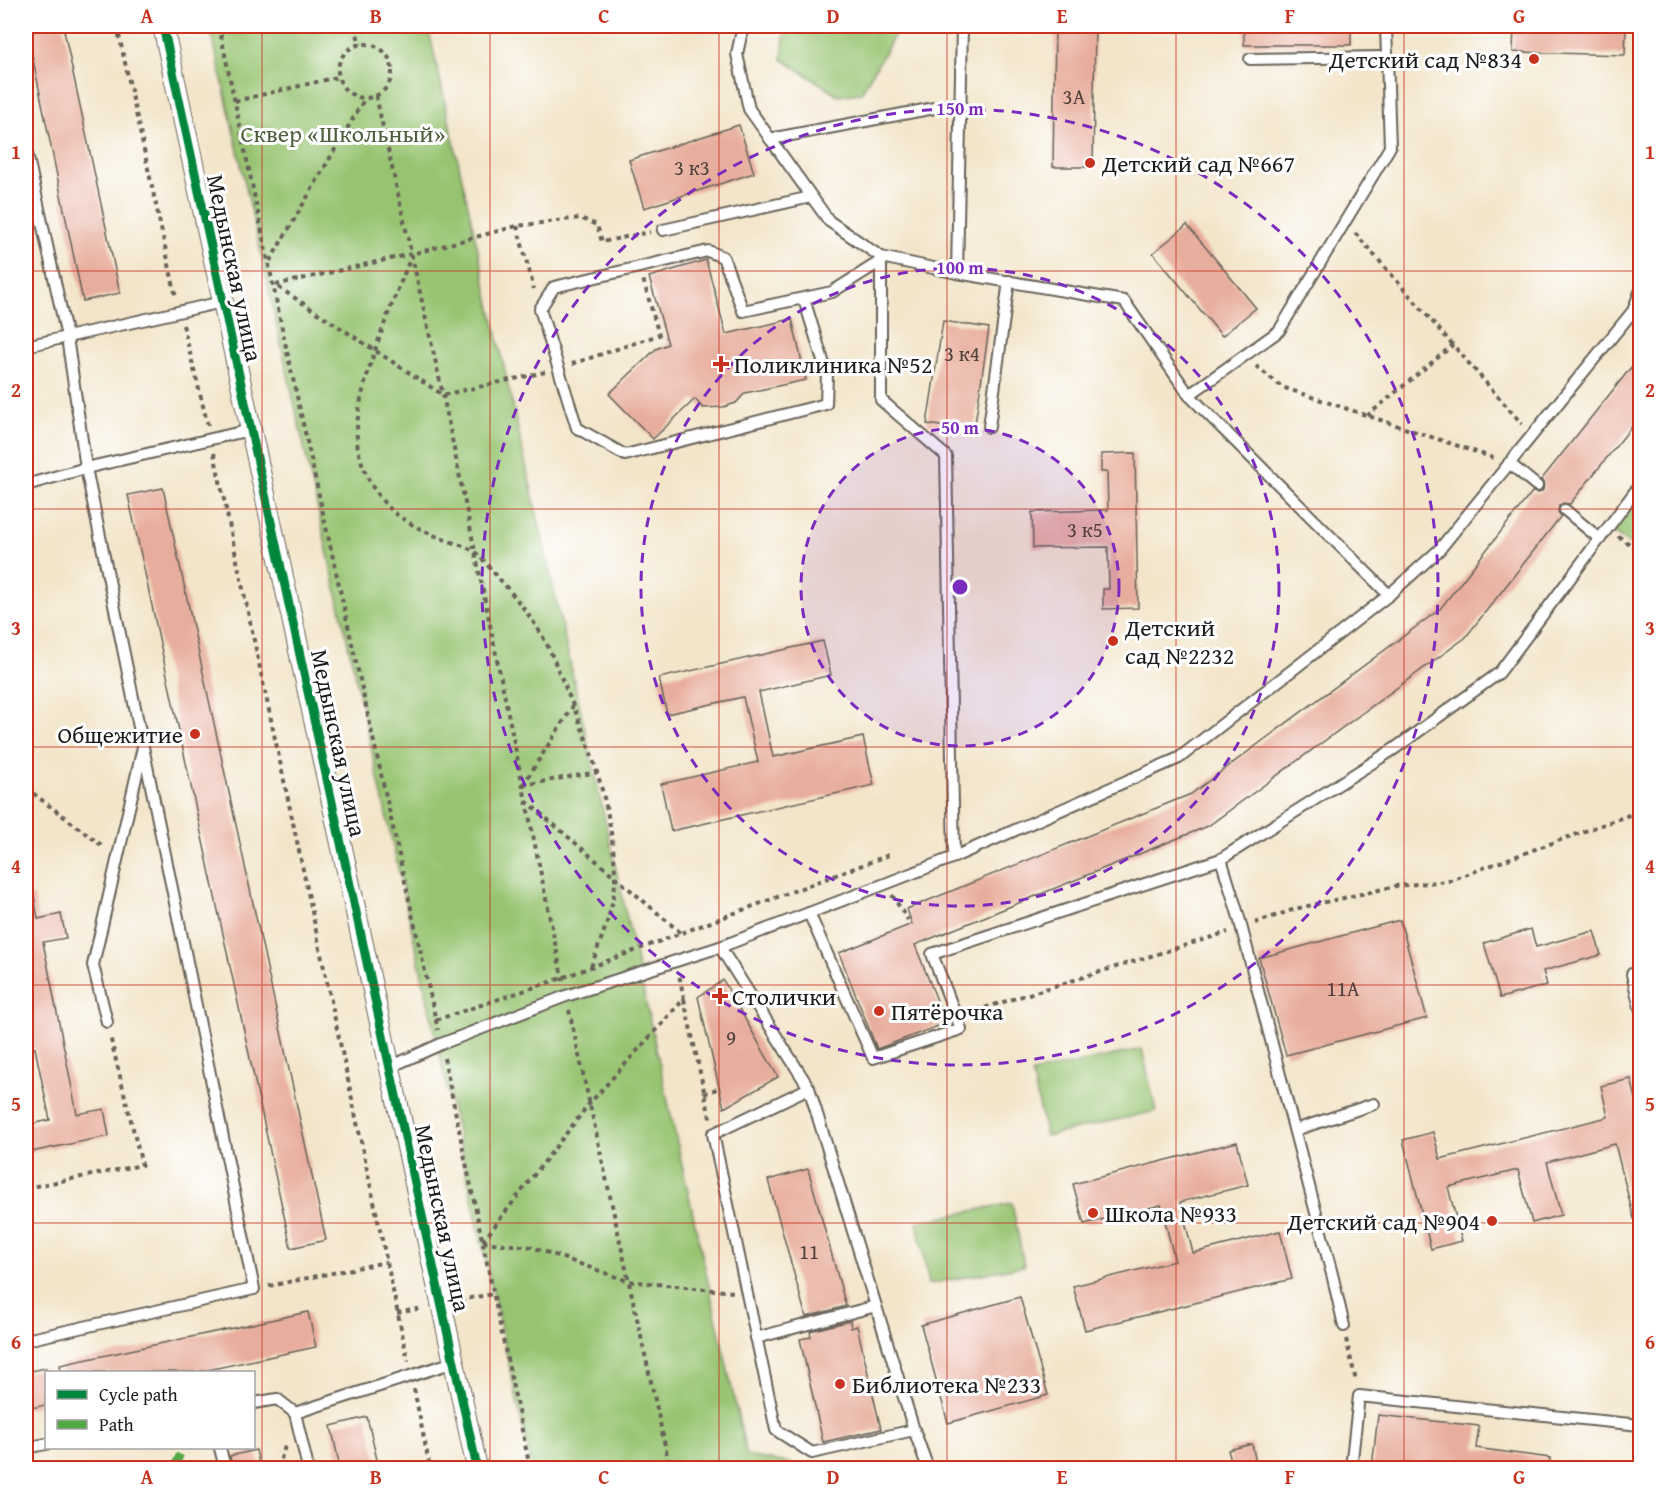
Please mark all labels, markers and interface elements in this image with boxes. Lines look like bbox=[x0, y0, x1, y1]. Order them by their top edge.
text: A bbox=[141, 1, 154, 30]
text: B bbox=[370, 1, 382, 30]
text: C bbox=[598, 1, 610, 30]
text: D bbox=[826, 1, 840, 30]
text: E bbox=[1057, 1, 1068, 30]
text: F bbox=[1285, 1, 1295, 30]
text: G bbox=[1513, 1, 1525, 30]
place label: Детский сад №834 bbox=[1328, 42, 1522, 77]
marker: Детский сад №834 bbox=[1527, 52, 1541, 66]
house number: 3А bbox=[1063, 81, 1086, 112]
text: 150 m bbox=[936, 95, 984, 122]
park label: Сквер «Школьный» bbox=[241, 116, 446, 151]
text: 1 bbox=[11, 137, 21, 166]
text: 1 bbox=[1645, 137, 1655, 166]
place label: Детский сад №667 bbox=[1101, 146, 1295, 181]
house number: 3 к3 bbox=[674, 152, 710, 183]
marker: Детский сад №667 bbox=[1083, 156, 1097, 170]
street label: Медынская улица bbox=[198, 171, 272, 365]
text: 100 m bbox=[936, 254, 984, 281]
house number: 3 к4 bbox=[944, 338, 980, 369]
place label: Поликлиника №52 bbox=[734, 347, 932, 382]
marker: Поликлиника №52 bbox=[712, 355, 730, 373]
text: 2 bbox=[11, 375, 21, 404]
text: 2 bbox=[1645, 375, 1655, 404]
text: 50 m bbox=[941, 414, 980, 441]
house number: 3 к5 bbox=[1067, 514, 1103, 545]
centre of rings bbox=[950, 577, 970, 597]
place label: Детский сад №2232 bbox=[1124, 610, 1234, 673]
text: 3 bbox=[11, 613, 21, 642]
text: 3 bbox=[1645, 613, 1655, 642]
marker: Детский сад №2232 bbox=[1106, 634, 1120, 648]
street label: Медынская улица bbox=[302, 646, 376, 840]
place label: Общежитие bbox=[57, 717, 183, 752]
marker: Общежитие bbox=[188, 727, 202, 741]
text: 4 bbox=[11, 851, 21, 880]
text: 4 bbox=[1645, 851, 1655, 880]
house number: 11А bbox=[1327, 973, 1360, 1004]
place label: Столички bbox=[732, 979, 836, 1014]
marker: Столички bbox=[713, 989, 727, 1003]
place label: Пятёрочка bbox=[891, 994, 1004, 1029]
marker: Пятёрочка bbox=[872, 1004, 886, 1018]
house number: 9 bbox=[726, 1022, 736, 1053]
text: 5 bbox=[11, 1089, 21, 1118]
text: 5 bbox=[1645, 1089, 1655, 1118]
street label: Медынская улица bbox=[406, 1121, 480, 1315]
place label: Школа №933 bbox=[1105, 1196, 1237, 1231]
place label: Детский сад №904 bbox=[1286, 1204, 1480, 1239]
marker: Школа №933 bbox=[1086, 1206, 1100, 1220]
marker: Детский сад №904 bbox=[1485, 1214, 1499, 1228]
house number: 11 bbox=[799, 1236, 819, 1267]
text: 6 bbox=[11, 1327, 21, 1356]
text: 6 bbox=[1645, 1327, 1655, 1356]
place label: Библиотека №233 bbox=[852, 1367, 1041, 1402]
legend bbox=[45, 1371, 255, 1449]
marker: Библиотека №233 bbox=[833, 1377, 847, 1391]
text: Cycle path bbox=[99, 1381, 178, 1408]
text: Path bbox=[99, 1411, 134, 1438]
text: A bbox=[141, 1462, 154, 1491]
text: B bbox=[370, 1462, 382, 1491]
text: C bbox=[598, 1462, 610, 1491]
text: D bbox=[826, 1462, 840, 1491]
text: E bbox=[1057, 1462, 1068, 1491]
text: F bbox=[1285, 1462, 1295, 1491]
text: G bbox=[1513, 1462, 1525, 1491]

